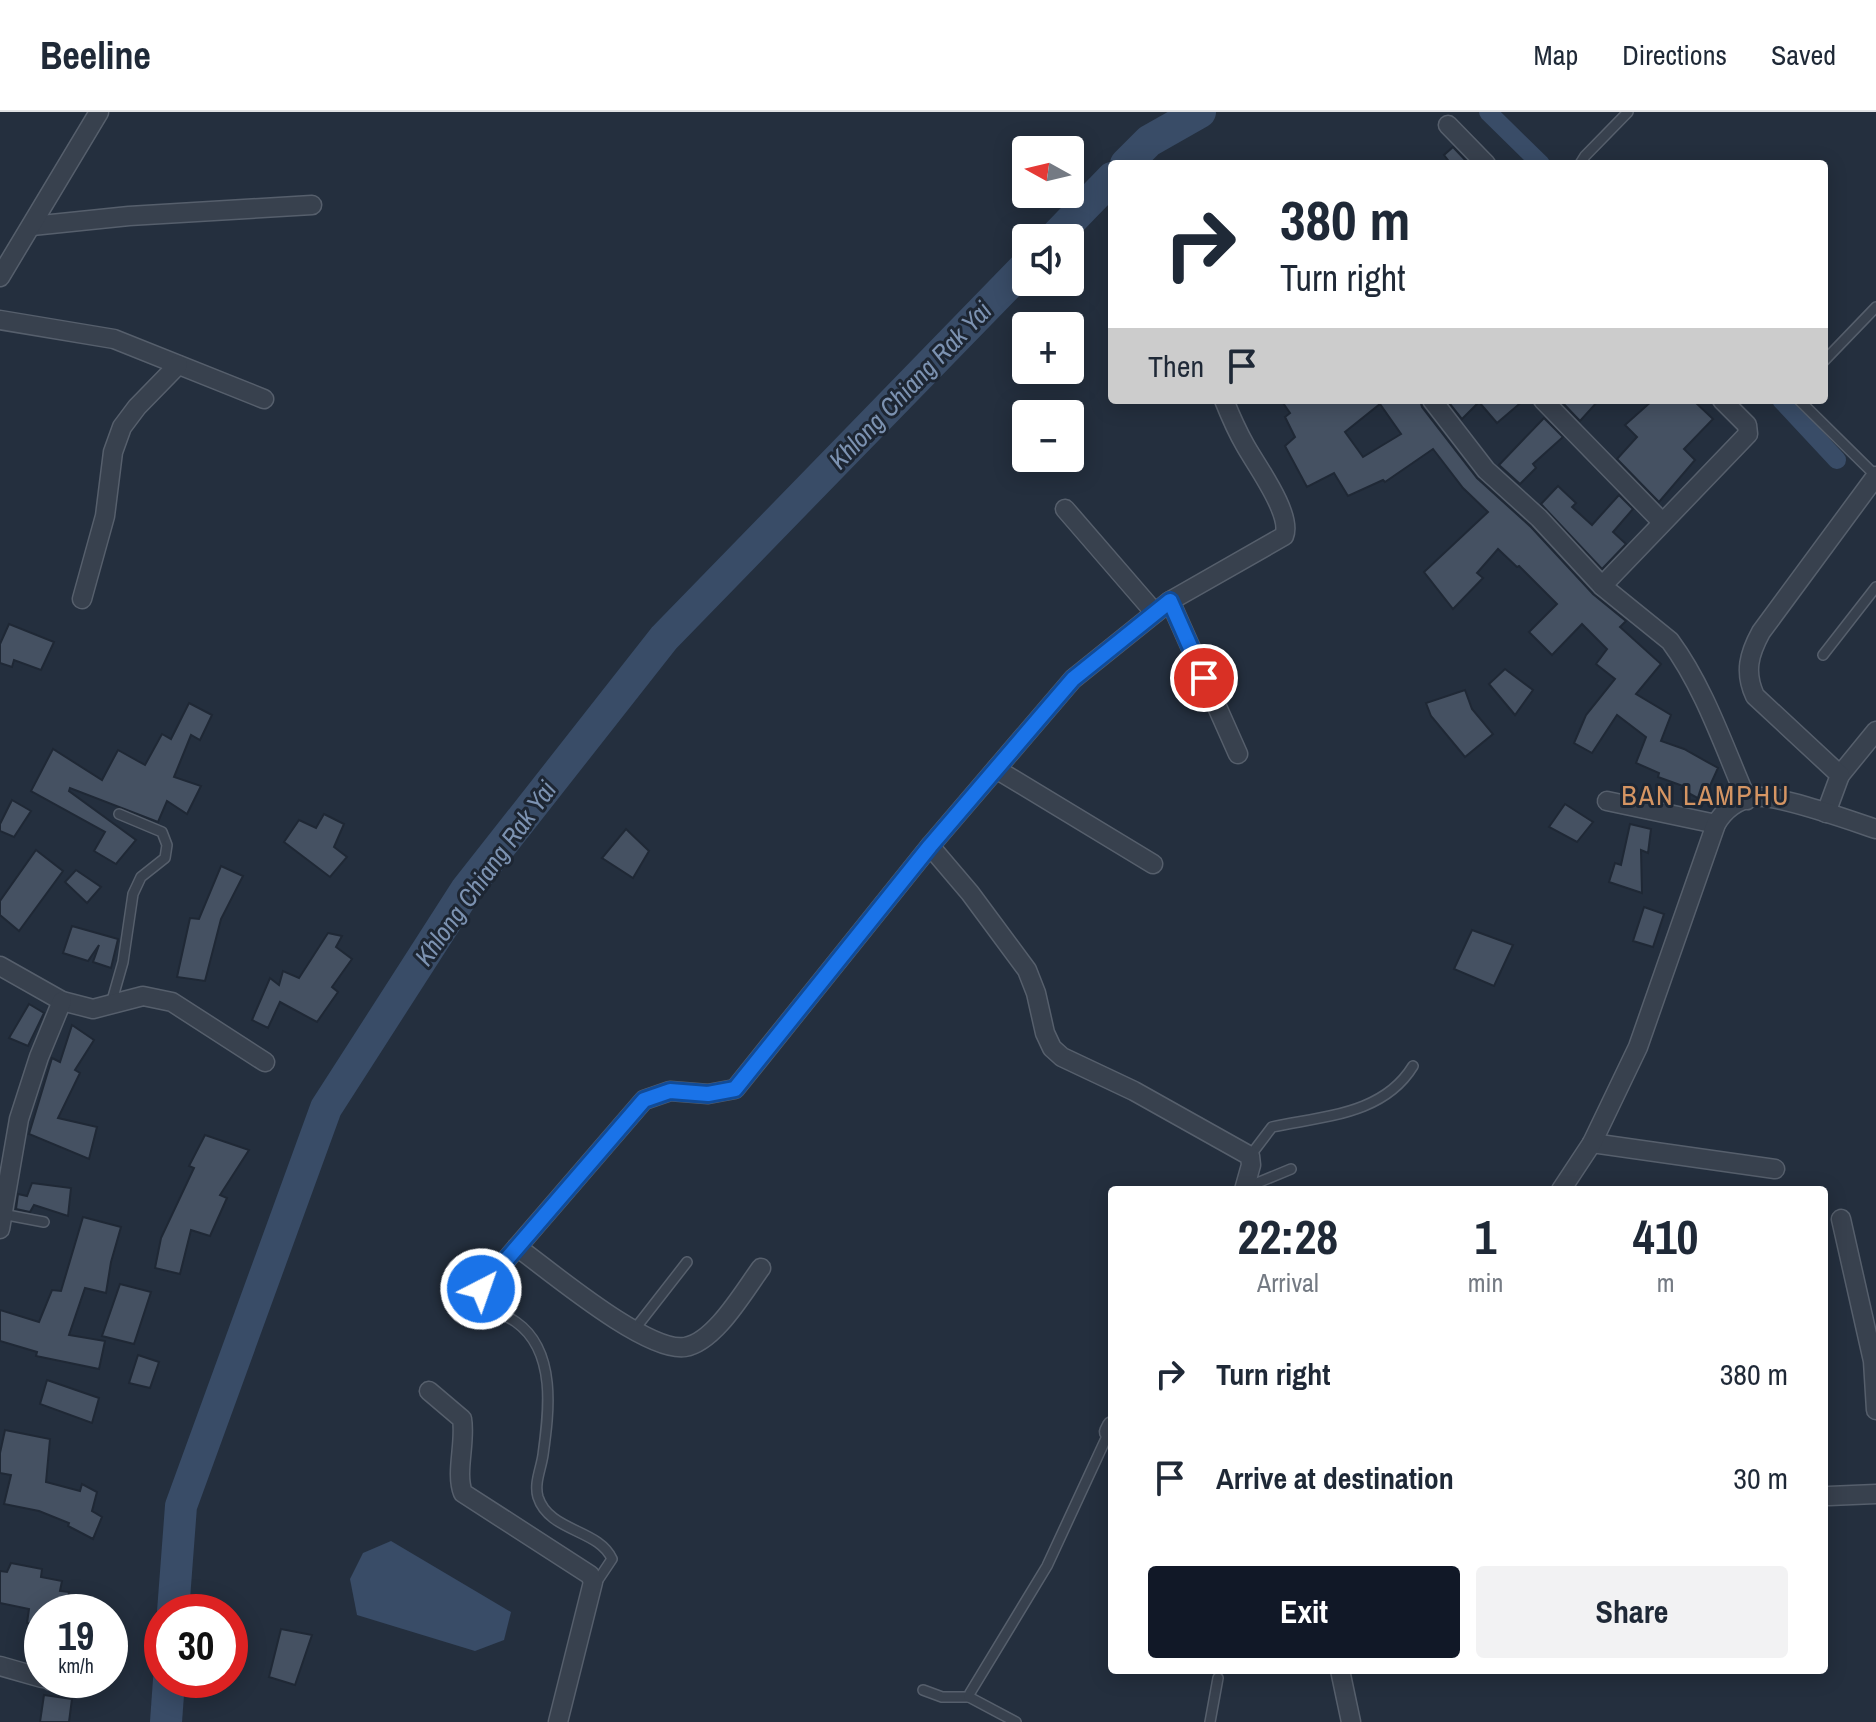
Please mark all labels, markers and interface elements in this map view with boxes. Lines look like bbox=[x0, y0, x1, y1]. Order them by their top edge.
text: Beeline bbox=[40, 30, 151, 81]
text: Map bbox=[1534, 36, 1578, 74]
text: Directions bbox=[1622, 36, 1727, 74]
text: Saved bbox=[1771, 36, 1836, 74]
north arrow bbox=[1012, 136, 1084, 208]
map controls bbox=[1012, 136, 1084, 472]
text: 380 m bbox=[1280, 182, 1410, 257]
icon: right bbox=[1148, 192, 1252, 296]
button: sound bbox=[1012, 224, 1084, 296]
text: Turn right bbox=[1280, 254, 1405, 302]
water label: Khlong Chiang Rak Yai bbox=[821, 294, 999, 476]
button: + bbox=[1012, 312, 1084, 384]
icon: arrive bbox=[1220, 344, 1264, 388]
text: Then bbox=[1148, 346, 1204, 386]
button: − bbox=[1012, 400, 1084, 472]
pin bbox=[1170, 644, 1238, 712]
icon: arrive bbox=[1182, 656, 1226, 700]
water label: Khlong Chiang Rak Yai bbox=[406, 773, 564, 972]
district label: BAN LAMPHU bbox=[1621, 776, 1791, 814]
text: 22:28 bbox=[1238, 1204, 1338, 1269]
text: 1 bbox=[1475, 1204, 1496, 1269]
text: 410 bbox=[1633, 1204, 1698, 1269]
position arrow bbox=[439, 1247, 523, 1331]
text: Arrival bbox=[1257, 1265, 1319, 1300]
text: min bbox=[1468, 1265, 1503, 1300]
text: m bbox=[1657, 1265, 1675, 1300]
icon: right bbox=[1148, 1352, 1192, 1396]
text: Turn right bbox=[1216, 1354, 1330, 1394]
text: 380 m bbox=[1720, 1354, 1788, 1394]
icon: arrive bbox=[1148, 1456, 1192, 1500]
text: Arrive at destination bbox=[1216, 1458, 1454, 1498]
text: 30 m bbox=[1733, 1458, 1788, 1498]
button: Exit bbox=[1148, 1566, 1460, 1658]
button: Share bbox=[1476, 1566, 1788, 1658]
speed limit sign: 30 bbox=[144, 1594, 248, 1698]
text: 19 bbox=[58, 1609, 94, 1662]
text: km/h bbox=[58, 1652, 94, 1679]

